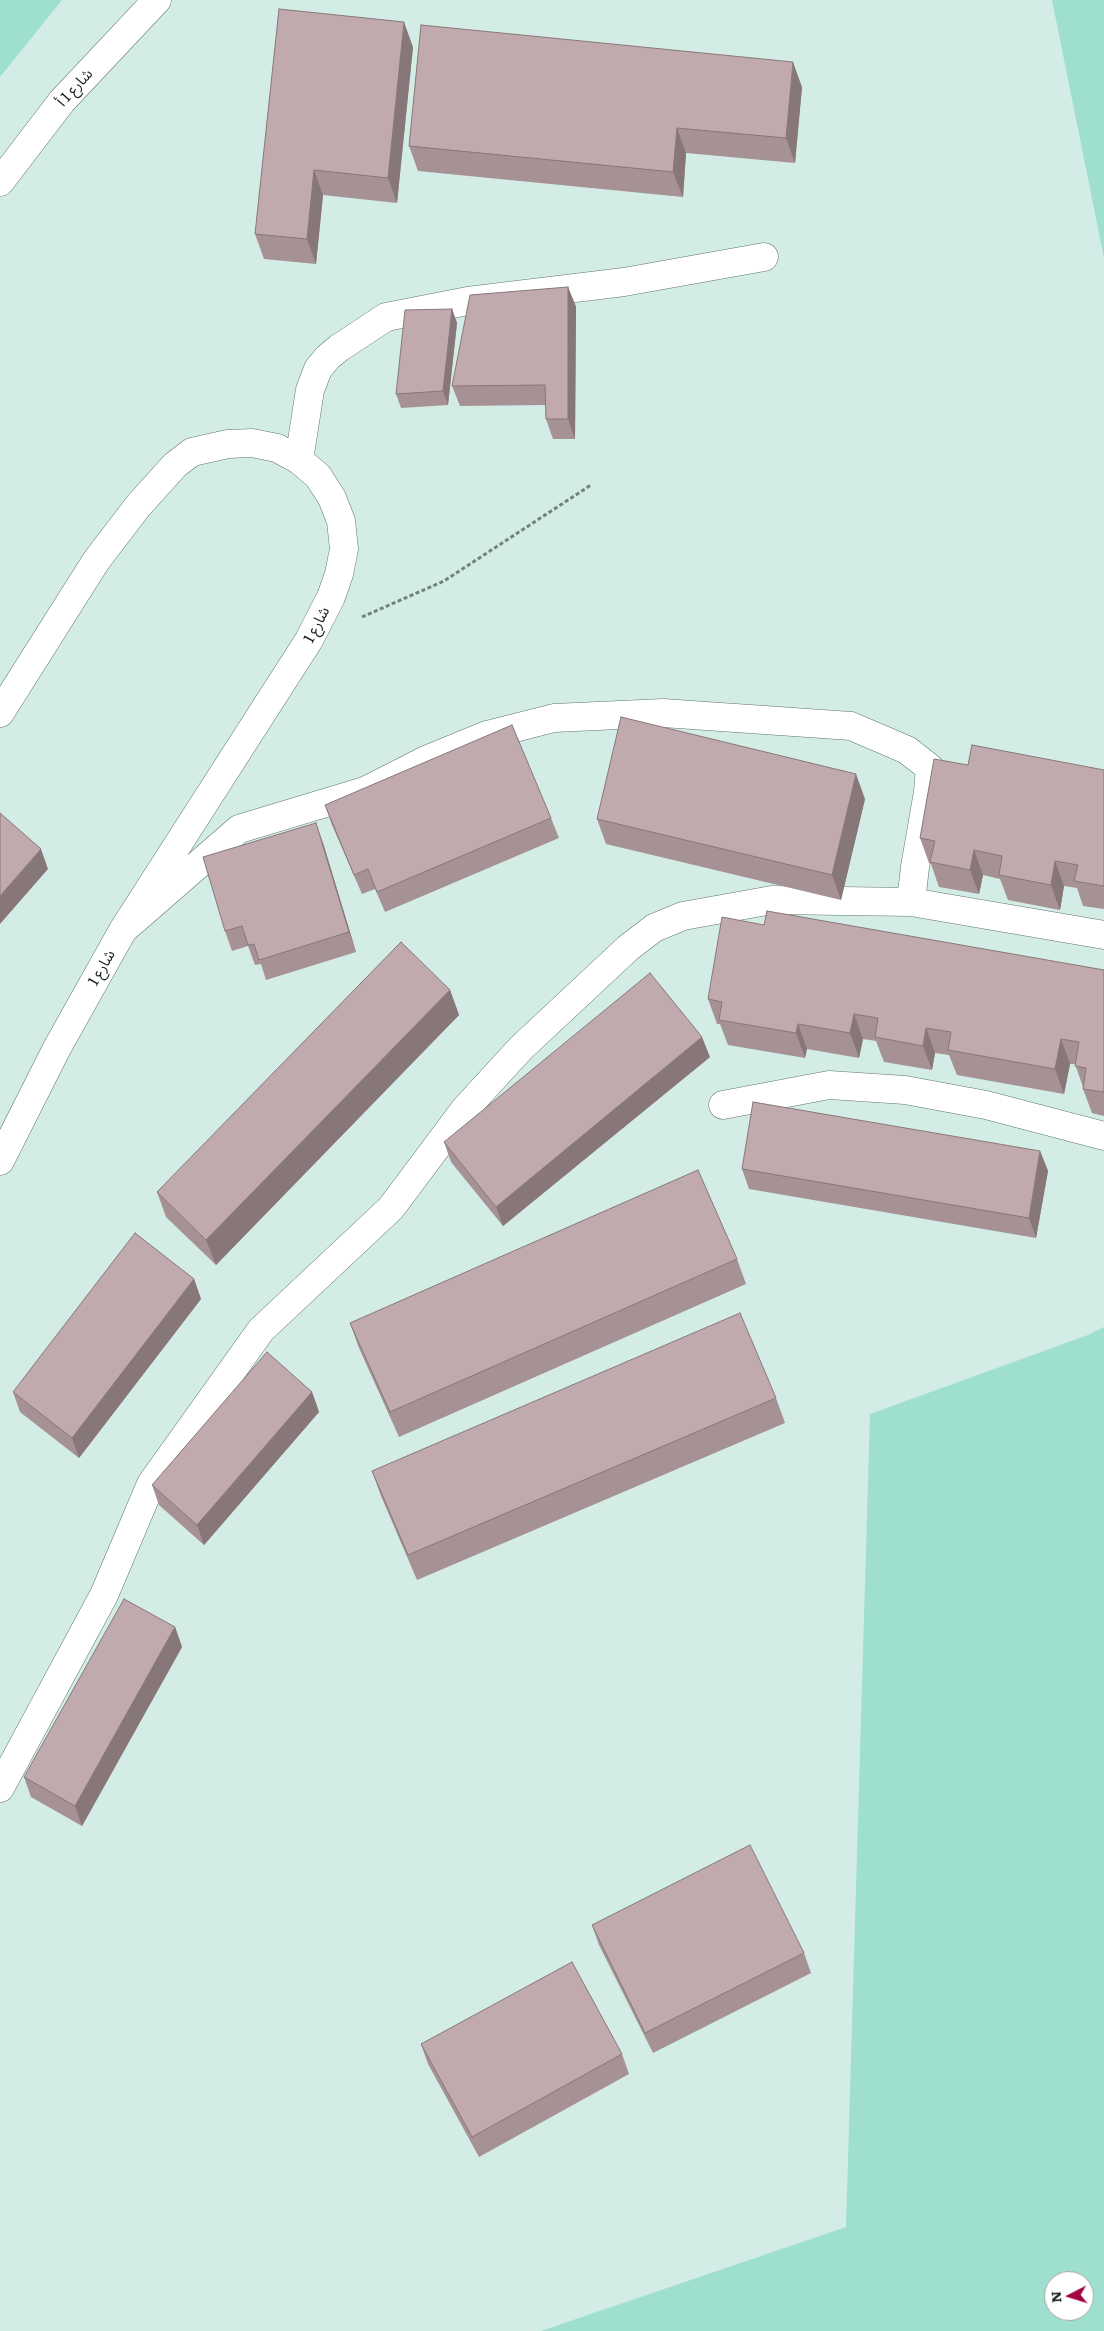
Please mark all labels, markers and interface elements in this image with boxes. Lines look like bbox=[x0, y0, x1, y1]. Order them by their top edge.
street label: شارع 1 أ bbox=[53, 65, 97, 111]
street label: شارع 1 bbox=[300, 604, 334, 646]
street label: شارع 1 bbox=[85, 947, 119, 989]
north arrow bbox=[1044, 2271, 1094, 2321]
text: N bbox=[1045, 2290, 1066, 2304]

